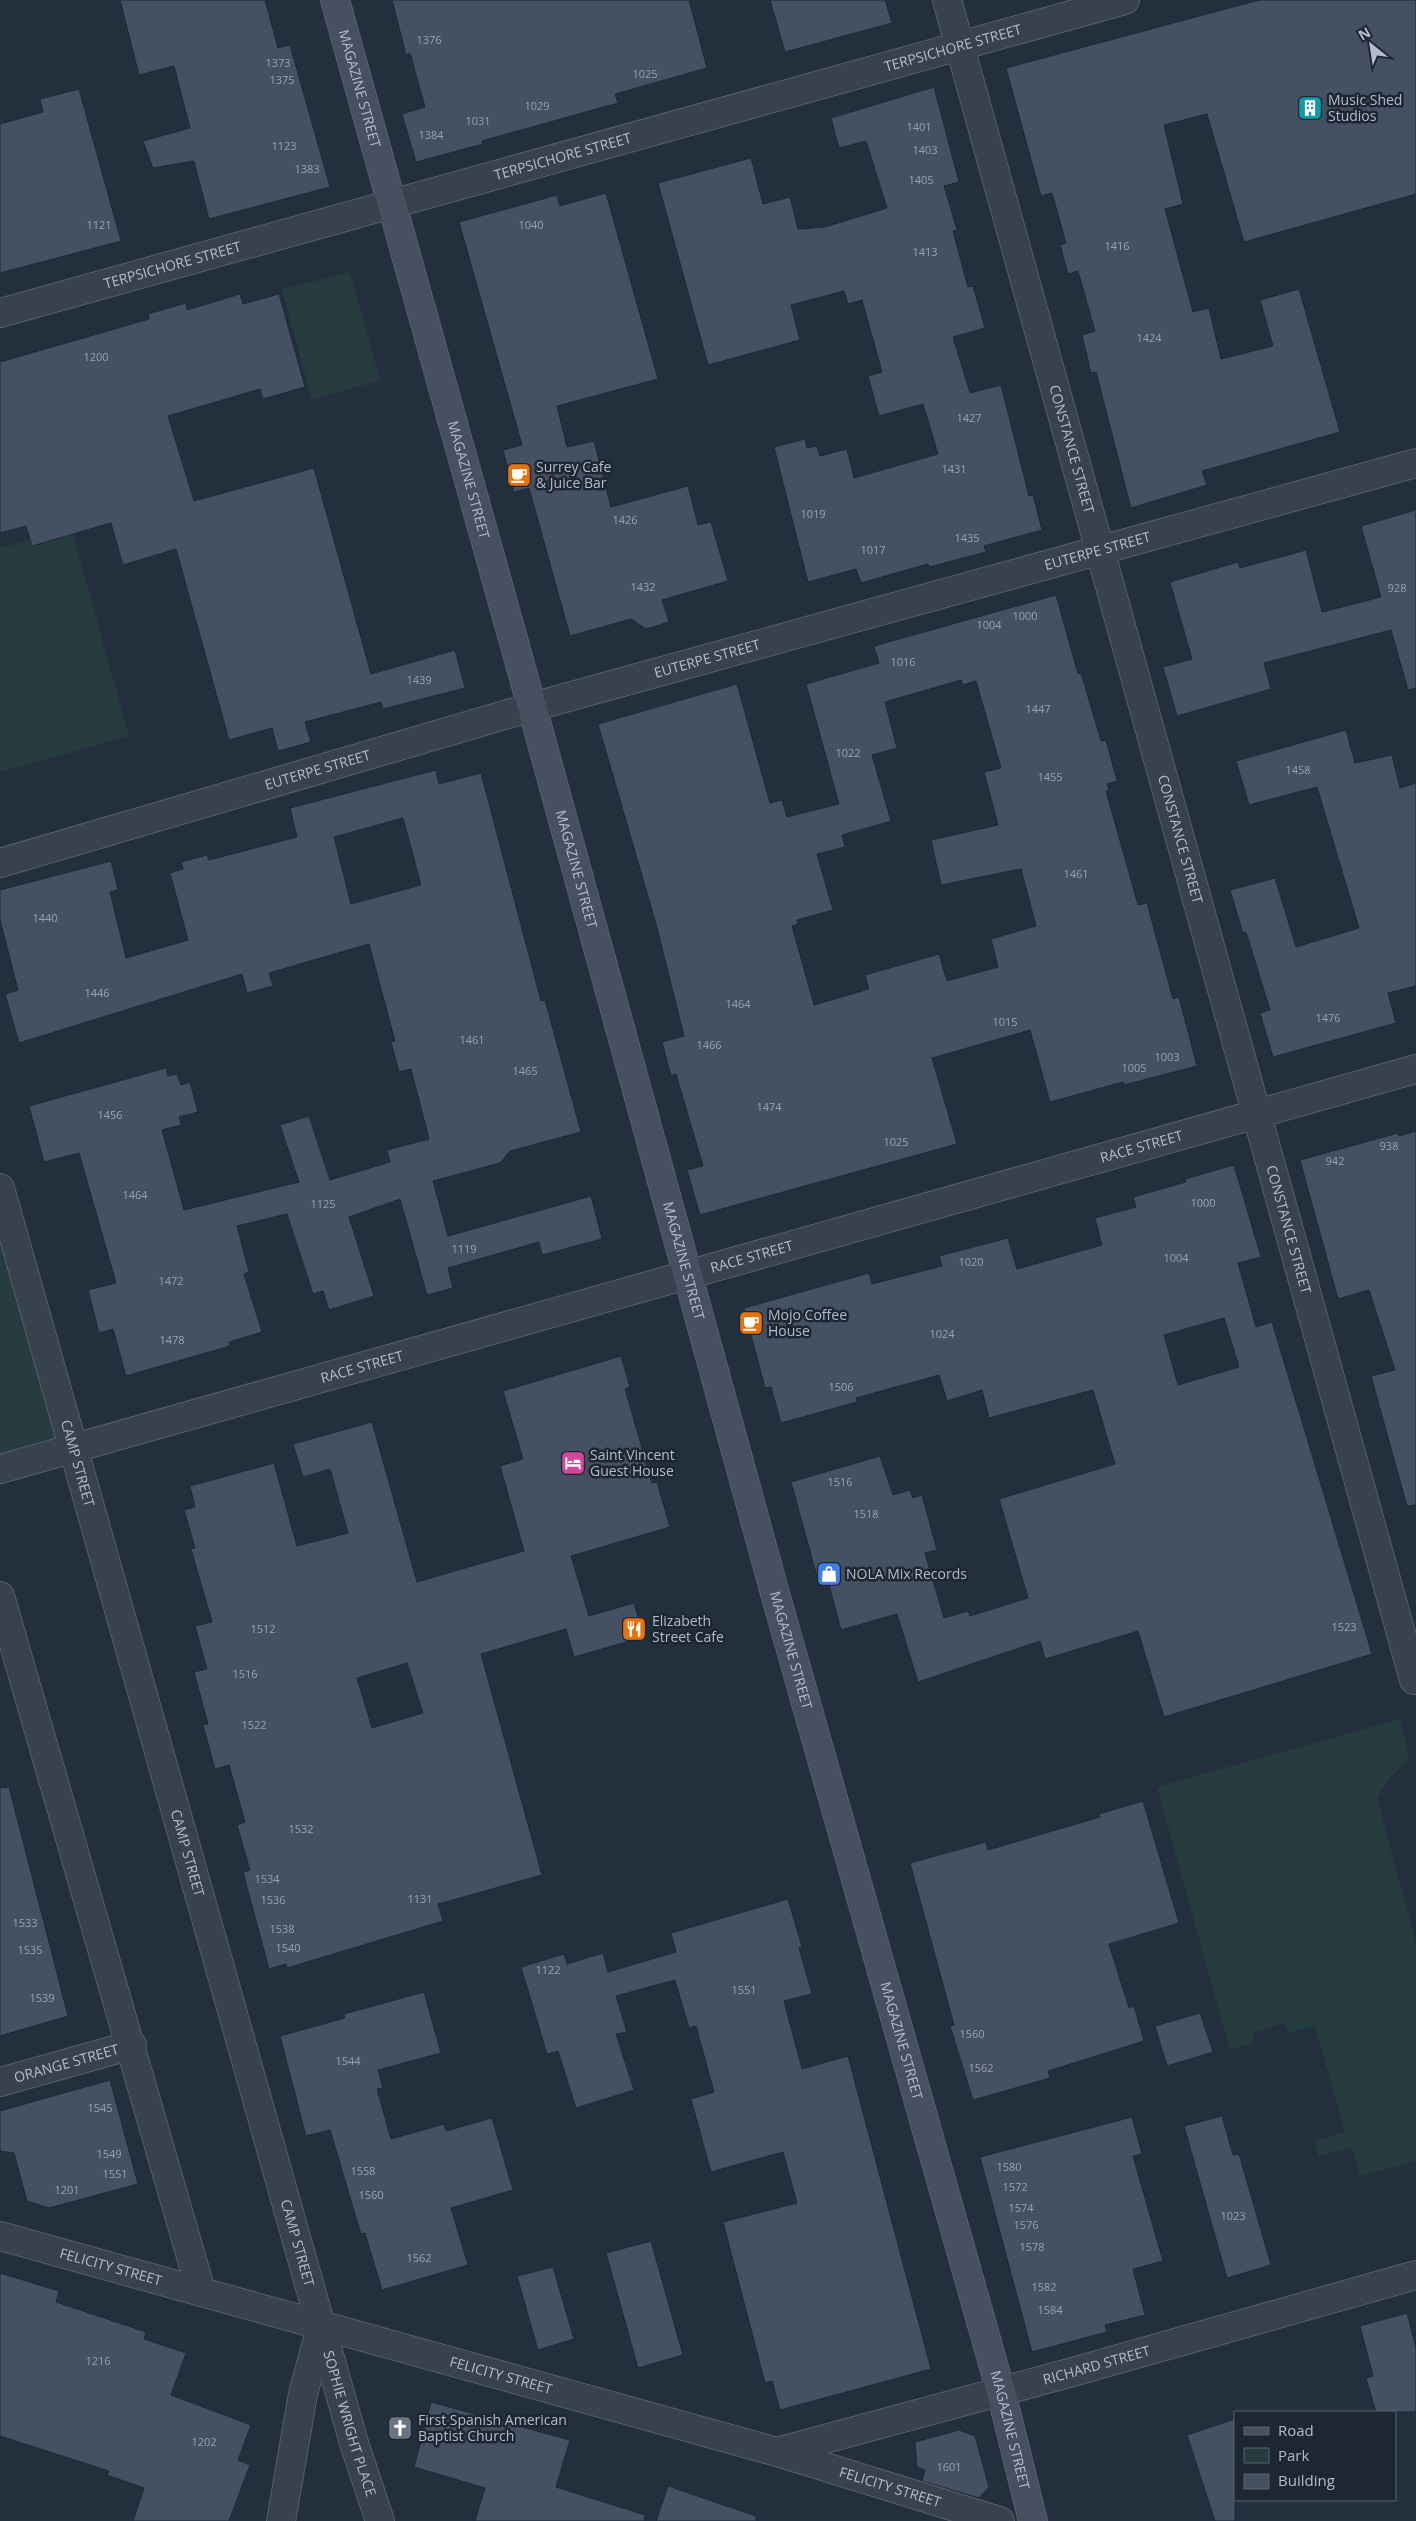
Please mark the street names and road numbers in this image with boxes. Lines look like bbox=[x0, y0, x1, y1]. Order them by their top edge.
street label: TERPSICHORE STREET bbox=[882, 19, 1024, 76]
street label: MAGAZINE STREET bbox=[335, 27, 386, 150]
street label: TERPSICHORE STREET bbox=[492, 128, 634, 184]
street label: TERPSICHORE STREET bbox=[102, 236, 243, 293]
street label: CONSTANCE STREET bbox=[1045, 382, 1099, 516]
street label: MAGAZINE STREET bbox=[444, 418, 495, 541]
street label: EUTERPE STREET bbox=[1042, 527, 1153, 574]
street label: EUTERPE STREET bbox=[652, 634, 762, 682]
street label: EUTERPE STREET bbox=[262, 745, 373, 794]
street label: CONSTANCE STREET bbox=[1154, 773, 1208, 906]
street label: MAGAZINE STREET bbox=[552, 808, 602, 930]
street label: RACE STREET bbox=[1098, 1125, 1185, 1167]
street label: CONSTANCE STREET bbox=[1262, 1163, 1316, 1296]
street label: MAGAZINE STREET bbox=[659, 1199, 710, 1322]
street label: RACE STREET bbox=[708, 1235, 795, 1277]
street label: RACE STREET bbox=[318, 1346, 405, 1387]
street label: CAMP STREET bbox=[57, 1417, 100, 1509]
street label: MAGAZINE STREET bbox=[766, 1589, 817, 1711]
street label: CAMP STREET bbox=[167, 1807, 209, 1899]
street label: MAGAZINE STREET bbox=[876, 1980, 928, 2102]
street label: ORANGE STREET bbox=[12, 2039, 121, 2087]
street label: CAMP STREET bbox=[277, 2197, 319, 2289]
street label: FELICITY STREET bbox=[58, 2243, 165, 2290]
street label: RICHARD STREET bbox=[1041, 2341, 1152, 2389]
street label: SOPHIE WRIGHT PLACE bbox=[319, 2348, 381, 2499]
street label: FELICITY STREET bbox=[448, 2352, 555, 2398]
street label: MAGAZINE STREET bbox=[986, 2368, 1035, 2491]
street label: FELICITY STREET bbox=[837, 2462, 944, 2511]

